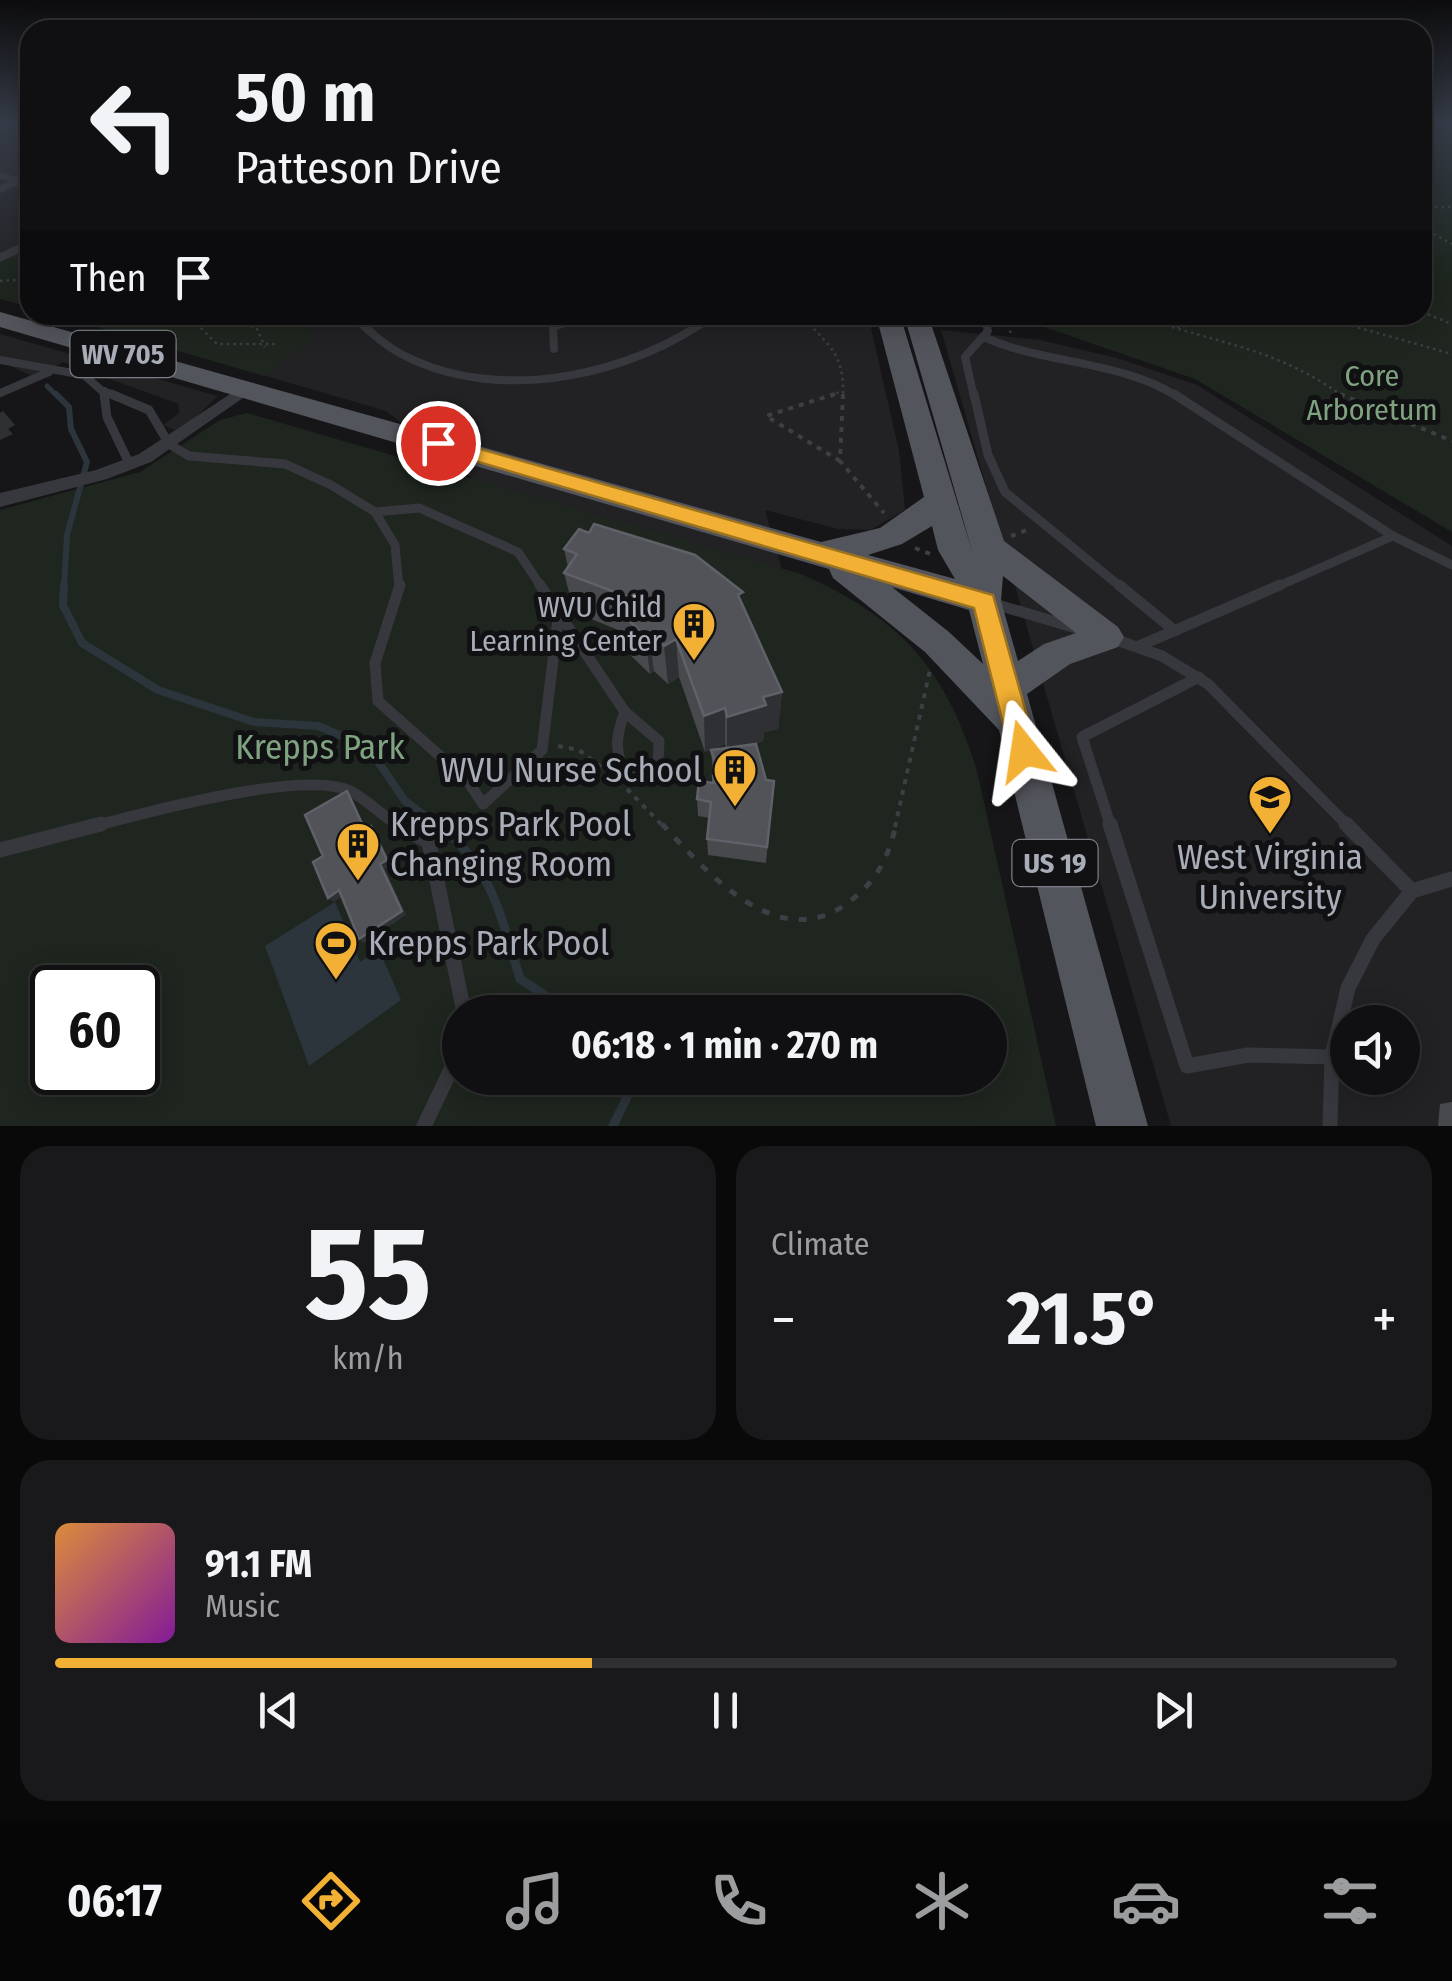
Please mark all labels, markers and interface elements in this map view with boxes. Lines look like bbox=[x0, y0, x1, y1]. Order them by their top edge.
text: 50 m bbox=[235, 56, 376, 140]
icon: left bbox=[70, 60, 200, 190]
text: Patteson Drive bbox=[235, 141, 502, 195]
icon: arrive bbox=[166, 250, 221, 305]
text: Then bbox=[70, 255, 146, 301]
road number: WV 705 bbox=[70, 331, 176, 377]
park label: Core Arboretum bbox=[1306, 358, 1438, 428]
pin bbox=[396, 401, 481, 486]
icon: arrive bbox=[411, 416, 466, 471]
place label: WVU Child Learning Center bbox=[469, 589, 663, 659]
building icon: WVU Child Learning Center bbox=[671, 601, 717, 662]
position arrow bbox=[972, 699, 1076, 803]
park label: Krepps Park bbox=[235, 726, 405, 768]
building icon: WVU Nurse School bbox=[712, 747, 758, 808]
place label: WVU Nurse School bbox=[441, 749, 702, 791]
school or university icon: West Virginia University bbox=[1247, 774, 1293, 835]
place label: Krepps Park Pool Changing Room bbox=[390, 803, 631, 885]
building icon: Krepps Park Pool Changing Room bbox=[335, 821, 381, 882]
place label: West Virginia University bbox=[1177, 836, 1363, 918]
road number: US 19 bbox=[1012, 840, 1098, 886]
sports icon: Krepps Park Pool bbox=[313, 920, 359, 981]
place label: Krepps Park Pool bbox=[368, 922, 609, 964]
speed limit sign: 60 bbox=[30, 965, 160, 1095]
map controls bbox=[1330, 1005, 1420, 1095]
button: sound bbox=[1330, 1005, 1420, 1095]
text: 06:18 · 1 min · 270 m bbox=[571, 1022, 878, 1068]
text: 55 bbox=[304, 1196, 432, 1352]
text: Climate bbox=[771, 1225, 870, 1263]
text: 21.5° bbox=[1007, 1274, 1161, 1364]
text: − bbox=[771, 1287, 796, 1353]
text: + bbox=[1372, 1287, 1397, 1353]
text: km/h bbox=[332, 1339, 404, 1377]
text: 91.1 FM bbox=[205, 1541, 312, 1587]
text: Music bbox=[205, 1587, 280, 1625]
icon: previous bbox=[251, 1683, 306, 1738]
icon: pause bbox=[698, 1683, 753, 1738]
icon: next bbox=[1146, 1683, 1201, 1738]
icon: directions bbox=[296, 1866, 366, 1936]
icon: music bbox=[500, 1866, 570, 1936]
icon: phone bbox=[704, 1866, 774, 1936]
icon: climate bbox=[907, 1866, 977, 1936]
icon: car bbox=[1111, 1866, 1181, 1936]
icon: filters bbox=[1315, 1866, 1385, 1936]
text: 06:17 bbox=[67, 1874, 162, 1928]

